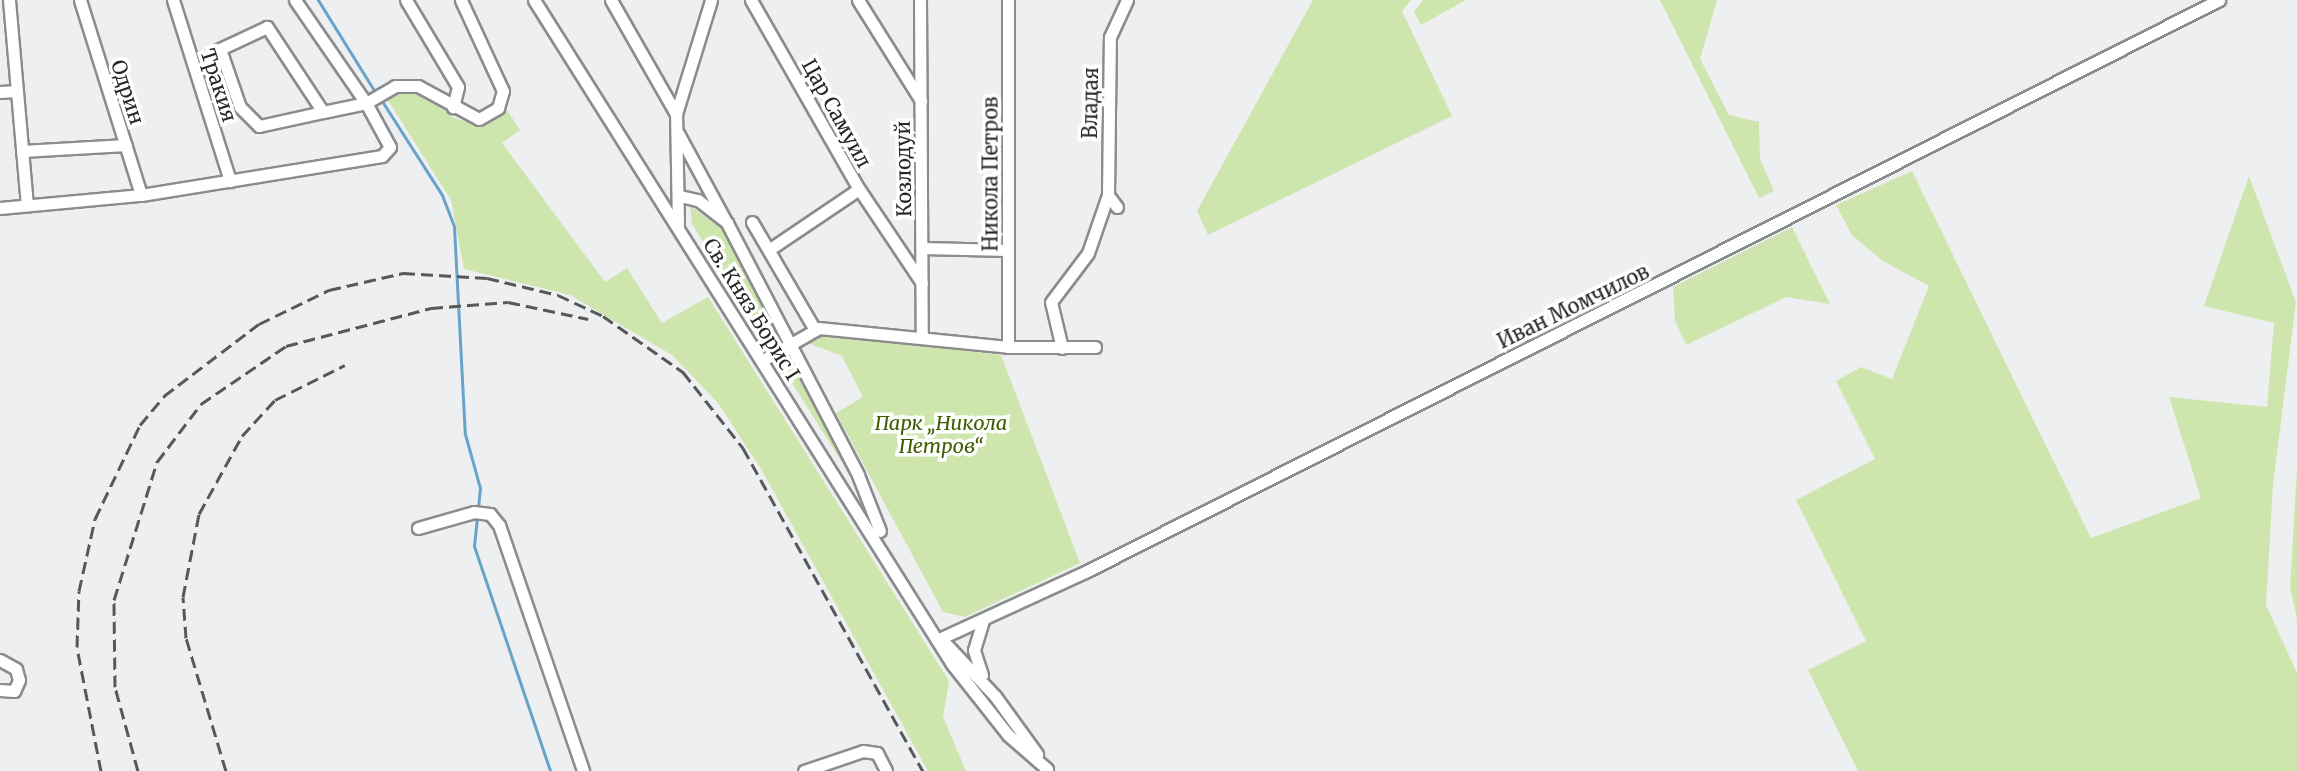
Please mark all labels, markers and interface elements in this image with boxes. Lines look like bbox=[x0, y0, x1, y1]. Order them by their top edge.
street label: Тракия bbox=[196, 45, 242, 125]
street label: Цар Самуил bbox=[797, 54, 877, 172]
street label: Одрин bbox=[106, 57, 150, 127]
street label: Владая bbox=[1077, 67, 1103, 139]
street label: Никола Петров bbox=[978, 96, 1002, 252]
street label: Козлодуй bbox=[890, 121, 916, 217]
street label: Св. Княз Борис I bbox=[699, 234, 805, 384]
street label: Иван Момчилов bbox=[1493, 259, 1653, 353]
park label: Парк „Никола Петров“ bbox=[875, 410, 1007, 457]

